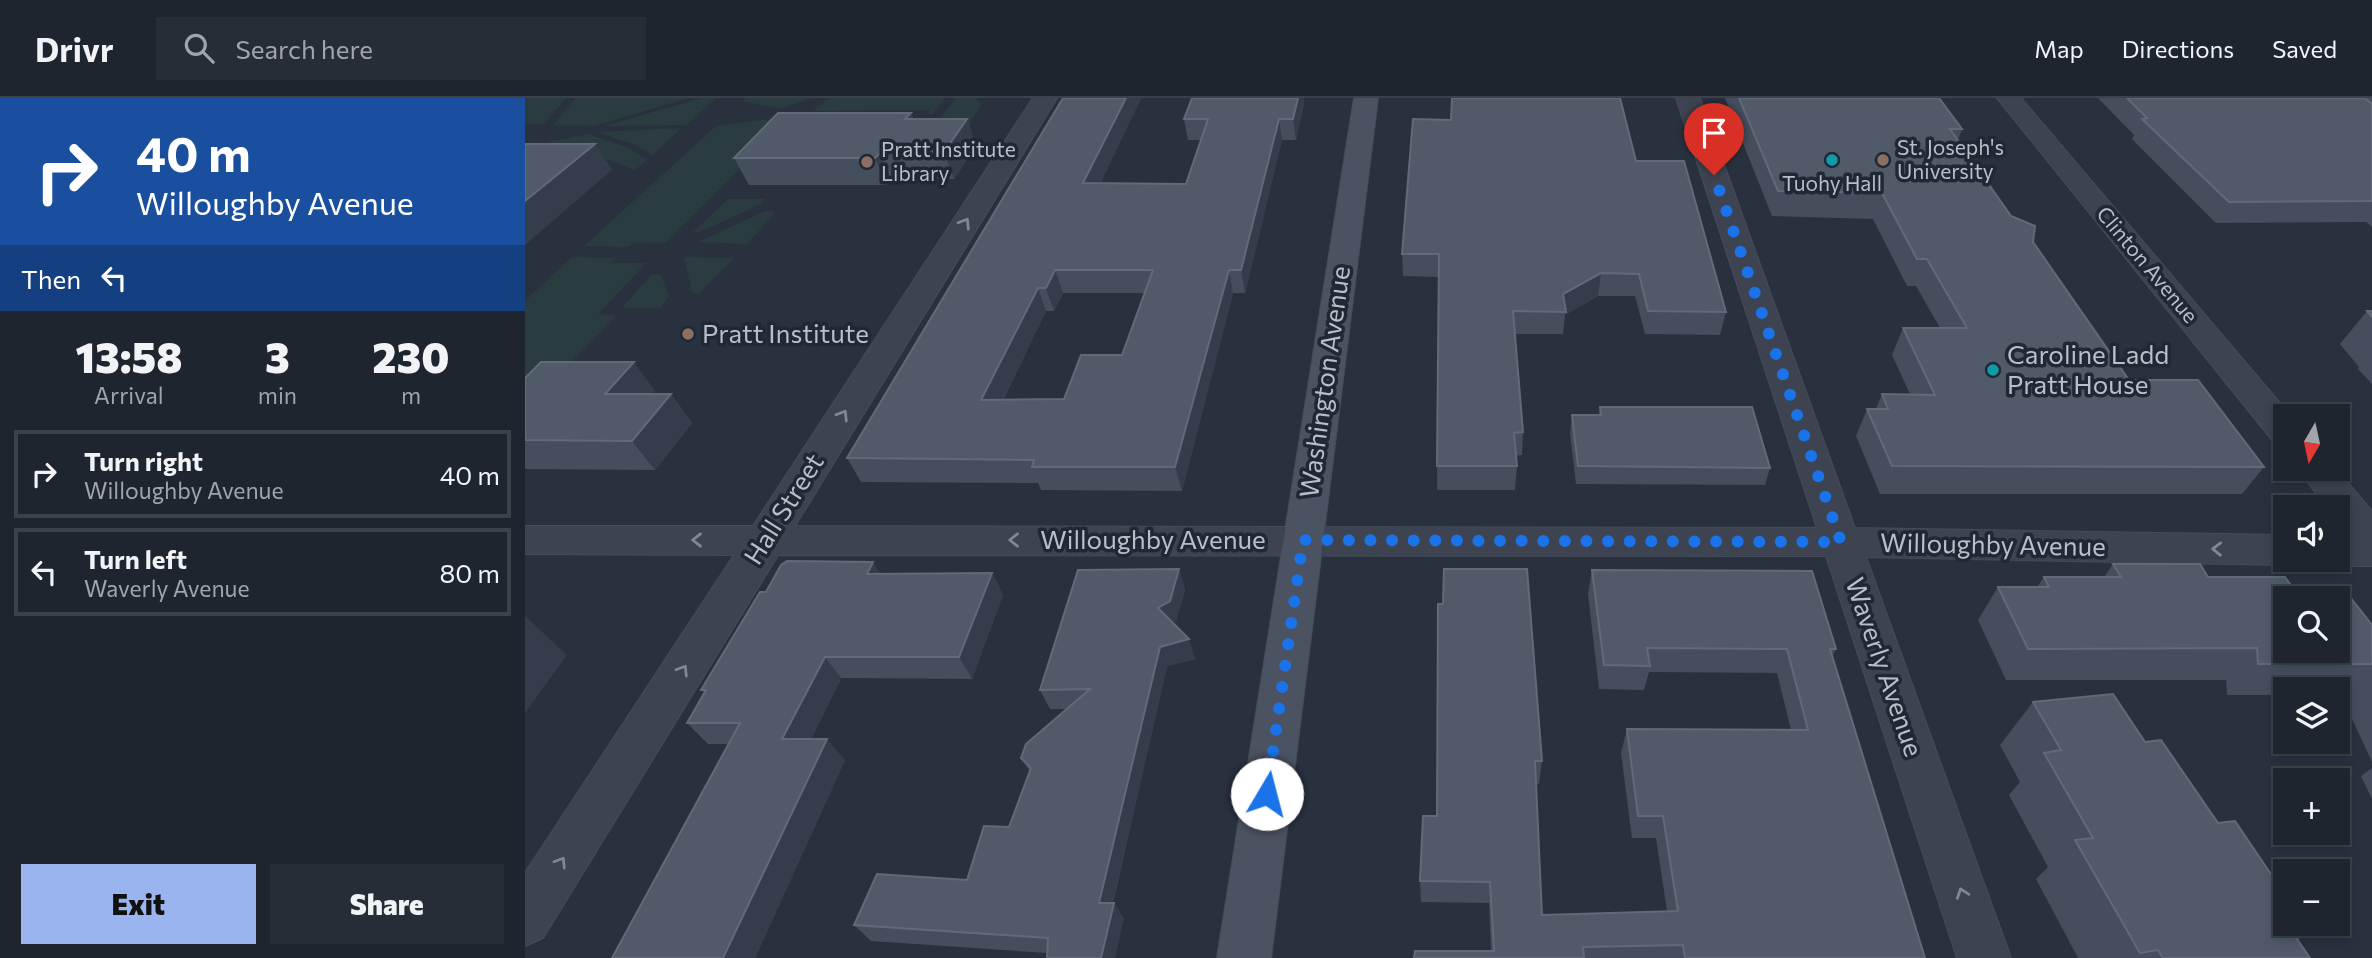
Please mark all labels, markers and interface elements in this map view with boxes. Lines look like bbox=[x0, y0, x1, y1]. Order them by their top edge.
search box bbox=[156, 17, 646, 80]
text: Drivr bbox=[35, 28, 114, 69]
icon: search bbox=[180, 29, 218, 67]
text: Search here bbox=[236, 33, 373, 64]
text: Map bbox=[2034, 34, 2084, 63]
text: Directions bbox=[2122, 34, 2234, 63]
text: Saved bbox=[2272, 34, 2337, 63]
pin bbox=[1684, 103, 1744, 175]
icon: arrive bbox=[1695, 114, 1733, 152]
text: 40 m bbox=[136, 122, 251, 182]
icon: right bbox=[21, 126, 112, 217]
place label: St. Joseph's University bbox=[1897, 134, 2004, 183]
place label: Pratt Institute Library bbox=[881, 136, 1016, 185]
marker: Tuohy Hall bbox=[1824, 152, 1840, 168]
marker: St. Joseph's University bbox=[1875, 152, 1891, 168]
marker: Pratt Institute Library bbox=[859, 154, 875, 170]
place label: Tuohy Hall bbox=[1782, 170, 1882, 195]
text: Willoughby Avenue bbox=[136, 182, 414, 222]
street label: Clinton Avenue bbox=[2092, 201, 2204, 327]
one-way arrow bbox=[957, 218, 970, 231]
icon: left bbox=[95, 259, 133, 297]
text: Then bbox=[21, 263, 81, 294]
street label: Washington Avenue bbox=[1292, 264, 1355, 500]
place label: Pratt Institute bbox=[702, 317, 869, 348]
marker: Pratt Institute bbox=[680, 326, 696, 342]
text: 13:58 bbox=[75, 330, 182, 382]
text: 3 bbox=[265, 330, 290, 382]
text: 230 bbox=[372, 330, 450, 382]
place label: Caroline Ladd Pratt House bbox=[2007, 338, 2169, 399]
marker: Caroline Ladd Pratt House bbox=[1985, 362, 2001, 378]
text: Arrival bbox=[94, 381, 164, 409]
text: min bbox=[258, 381, 297, 409]
text: m bbox=[401, 381, 421, 409]
north arrow bbox=[2273, 404, 2350, 481]
map controls bbox=[2273, 404, 2350, 936]
one-way arrow bbox=[835, 410, 848, 423]
text: Turn right bbox=[84, 445, 203, 476]
street label: Hall Street bbox=[737, 447, 829, 569]
icon: right bbox=[25, 455, 63, 493]
text: 40 m bbox=[440, 459, 500, 490]
text: Willoughby Avenue bbox=[84, 476, 284, 504]
button: sound bbox=[2273, 495, 2350, 572]
street label: Willoughby Avenue bbox=[1040, 523, 1266, 554]
street label: Willoughby Avenue bbox=[1880, 526, 2106, 561]
one-way arrow bbox=[691, 532, 701, 548]
one-way arrow bbox=[1008, 532, 1019, 548]
one-way arrow bbox=[2212, 541, 2223, 556]
text: Turn left bbox=[84, 543, 187, 574]
icon: left bbox=[25, 553, 63, 591]
text: 80 m bbox=[440, 557, 500, 588]
street label: Waverly Avenue bbox=[1840, 573, 1931, 760]
text: Waverly Avenue bbox=[84, 574, 250, 602]
button: search bbox=[2273, 586, 2350, 663]
one-way arrow bbox=[674, 664, 687, 677]
button: layers bbox=[2273, 677, 2350, 754]
position arrow bbox=[1230, 757, 1304, 831]
button: + bbox=[2273, 768, 2350, 845]
one-way arrow bbox=[553, 857, 566, 870]
button: − bbox=[2273, 859, 2350, 936]
button: Exit bbox=[21, 864, 256, 944]
button: Share bbox=[270, 864, 504, 944]
one-way arrow bbox=[1956, 888, 1970, 900]

